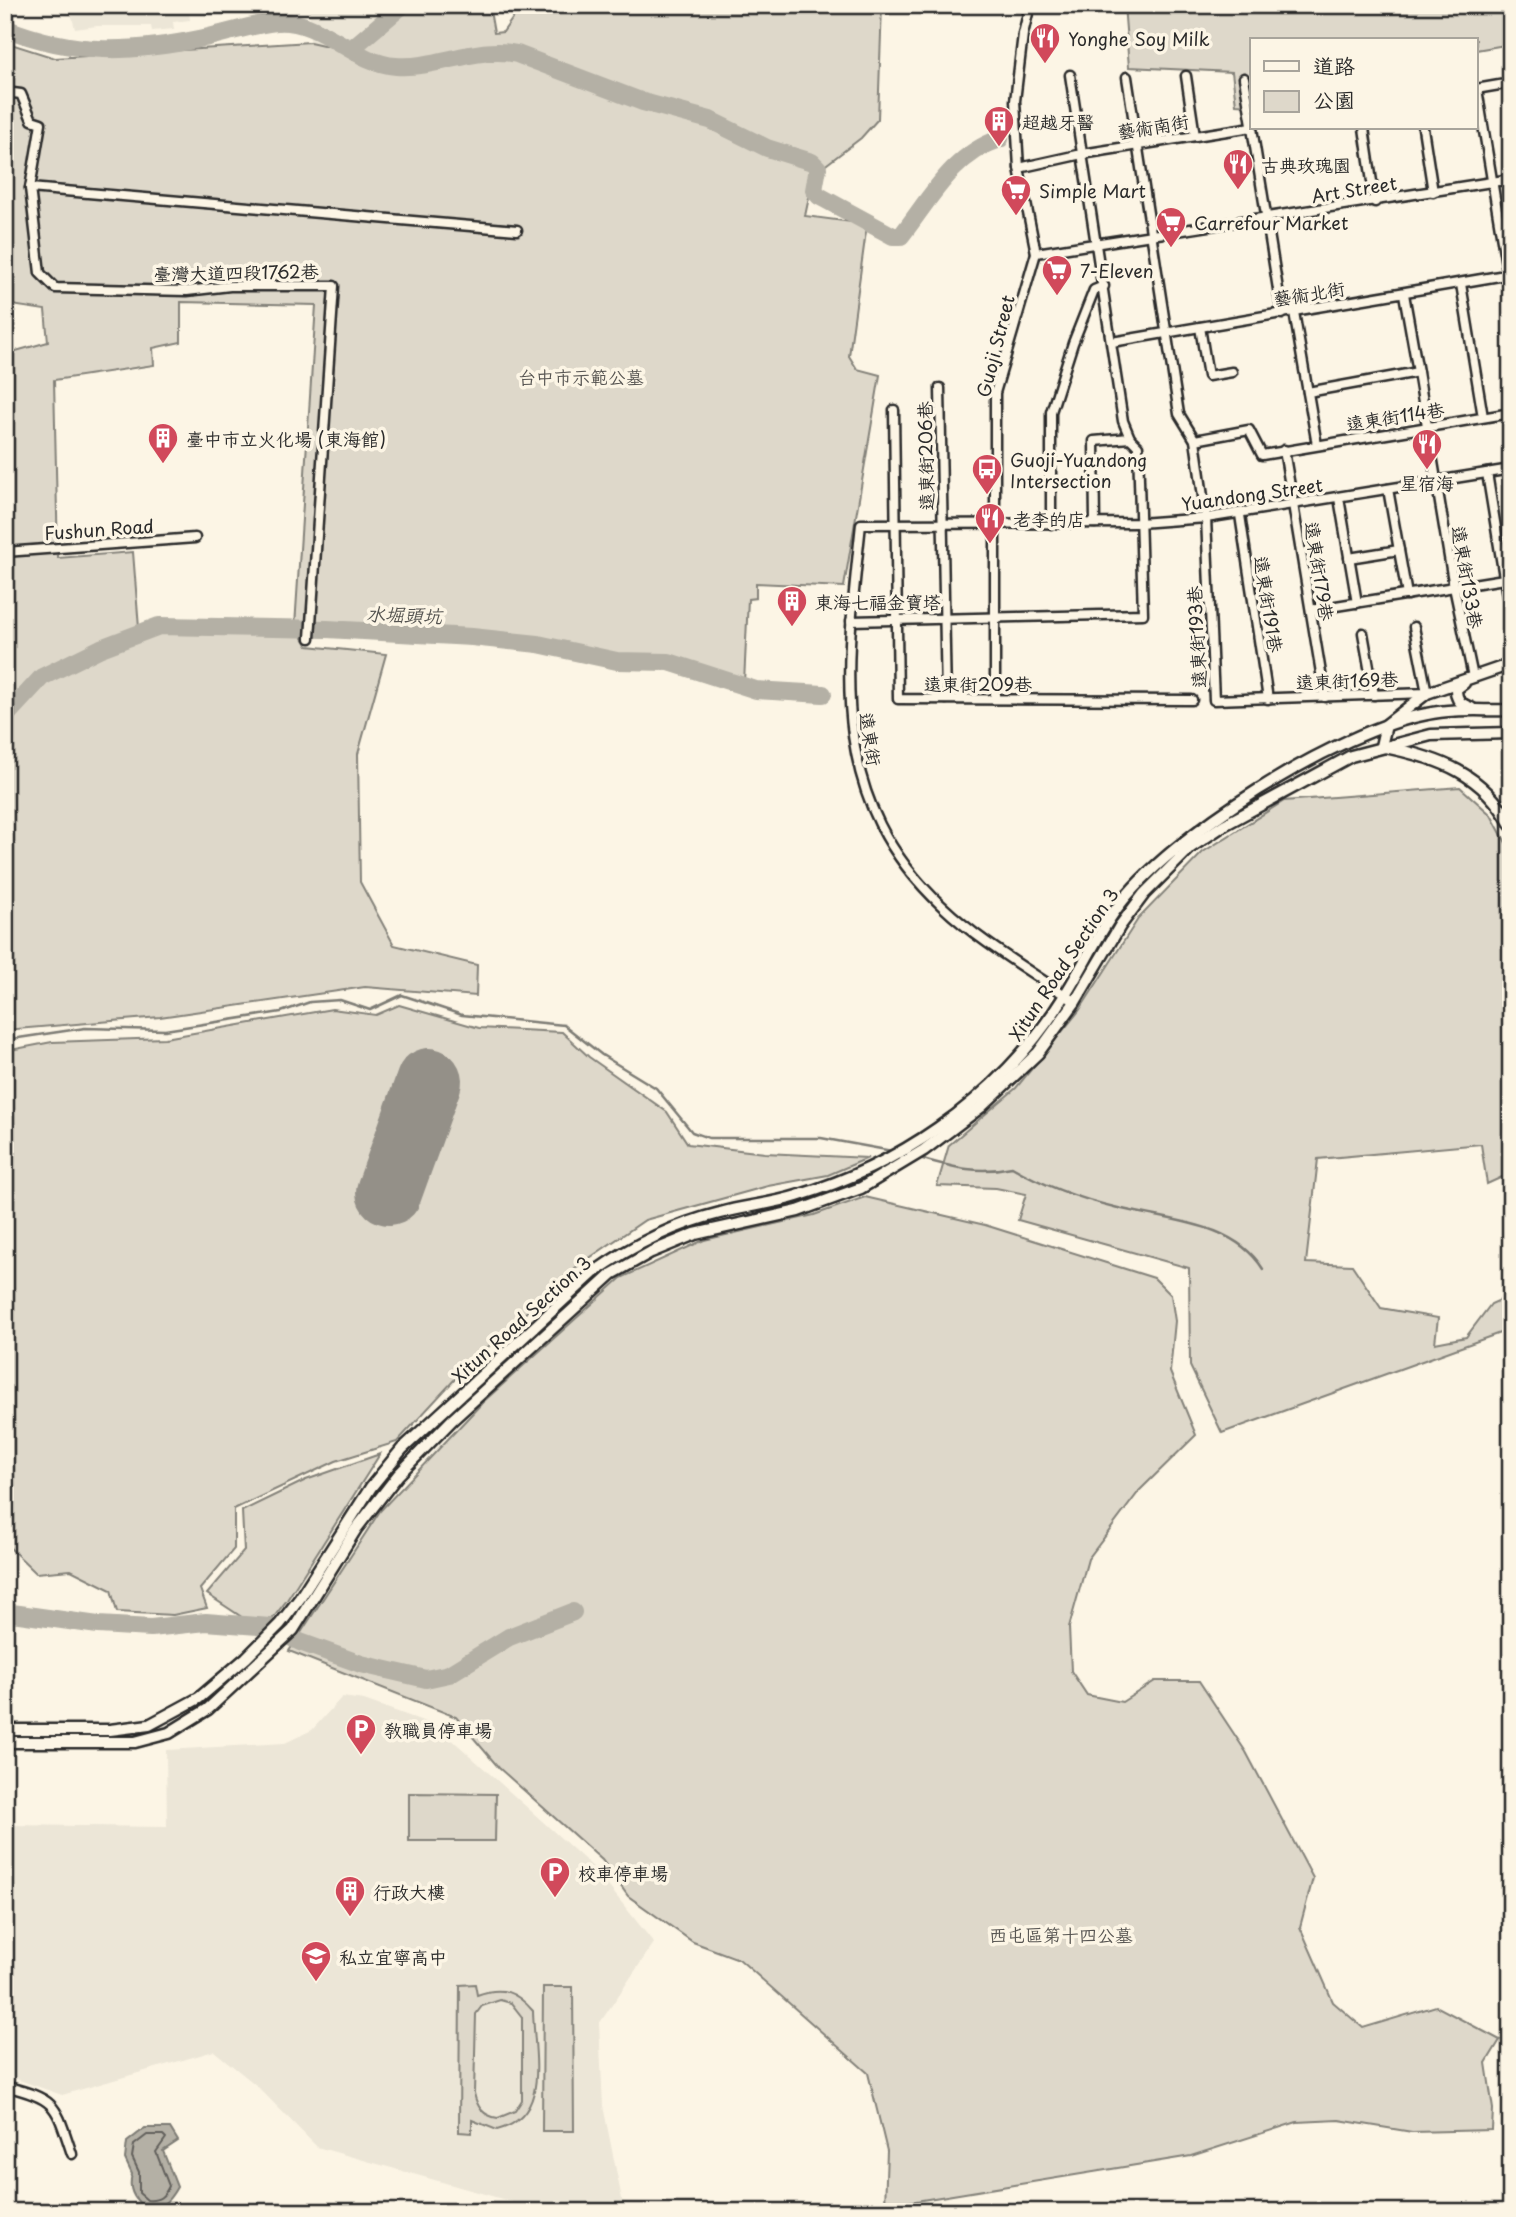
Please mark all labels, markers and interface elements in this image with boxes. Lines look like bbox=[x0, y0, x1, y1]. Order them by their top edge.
restaurant icon: Yonghe Soy Milk bbox=[1028, 21, 1062, 65]
place label: Yonghe Soy Milk bbox=[1068, 25, 1210, 52]
legend bbox=[1250, 38, 1478, 130]
text: 道路 bbox=[1313, 49, 1355, 81]
text: 公園 bbox=[1313, 83, 1355, 115]
building icon: 超越牙醫 bbox=[982, 104, 1016, 148]
street label: 藝術南街 bbox=[1115, 107, 1191, 145]
place label: 超越牙醫 bbox=[1022, 108, 1094, 135]
restaurant icon: 古典玫瑰園 bbox=[1221, 147, 1255, 191]
place label: 古典玫瑰園 bbox=[1261, 151, 1351, 178]
street label: Art Street bbox=[1309, 169, 1399, 209]
supermarket icon: Simple Mart bbox=[999, 173, 1033, 217]
place label: Simple Mart bbox=[1039, 177, 1146, 204]
supermarket icon: Carrefour Market bbox=[1154, 205, 1188, 249]
place label: Carrefour Market bbox=[1194, 209, 1348, 236]
supermarket icon: 7-Eleven bbox=[1040, 253, 1074, 297]
street label: 臺灣大道四段1762巷 bbox=[153, 257, 319, 287]
place label: 7-Eleven bbox=[1080, 257, 1154, 284]
street label: 藝術北街 bbox=[1271, 274, 1347, 312]
street label: Guoji Street bbox=[969, 292, 1021, 400]
park label: 台中市示範公墓 bbox=[518, 363, 644, 390]
street label: 遠東街114巷 bbox=[1344, 395, 1446, 437]
street label: 遠東街206巷 bbox=[911, 401, 939, 511]
building icon: 臺中市立火化場 (東海館) bbox=[146, 421, 180, 465]
place label: 臺中市立火化場 (東海館) bbox=[186, 425, 386, 452]
restaurant icon: 星宿海 bbox=[1410, 427, 1444, 471]
place label: Guoji-Yuandong Intersection bbox=[1010, 446, 1147, 494]
bus stop icon: Guoji-Yuandong Intersection bbox=[970, 452, 1004, 496]
place label: 星宿海 bbox=[1400, 469, 1454, 496]
street label: Yuandong Street bbox=[1180, 471, 1324, 517]
restaurant icon: 老李的店 bbox=[973, 501, 1007, 545]
place label: 老李的店 bbox=[1013, 505, 1085, 532]
street label: Fushun Road bbox=[43, 512, 155, 546]
street label: 遠東街179巷 bbox=[1299, 519, 1341, 623]
street label: 遠東街133巷 bbox=[1446, 523, 1490, 631]
street label: 遠東街191巷 bbox=[1248, 554, 1290, 654]
building icon: 東海七福金寶塔 bbox=[775, 584, 809, 628]
street label: 遠東街193巷 bbox=[1180, 585, 1212, 689]
place label: 東海七福金寶塔 bbox=[815, 588, 941, 615]
water label: 水堀頭坑 bbox=[366, 599, 444, 629]
street label: 遠東街169巷 bbox=[1295, 665, 1399, 695]
street label: 遠東街209巷 bbox=[924, 670, 1032, 697]
street label: 遠東街 bbox=[853, 710, 889, 768]
street label: Xitun Road Section 3 bbox=[1002, 882, 1124, 1046]
street label: Xitun Road Section 3 bbox=[445, 1249, 597, 1389]
parking icon: 教職員停車場 bbox=[344, 1712, 378, 1756]
place label: 教職員停車場 bbox=[384, 1716, 492, 1743]
parking icon: 校車停車場 bbox=[538, 1855, 572, 1899]
place label: 校車停車場 bbox=[578, 1859, 668, 1886]
building icon: 行政大樓 bbox=[333, 1874, 367, 1918]
place label: 行政大樓 bbox=[373, 1878, 445, 1905]
park label: 西屯區第十四公墓 bbox=[989, 1921, 1133, 1948]
school or university icon: 私立宜寧高中 bbox=[299, 1939, 333, 1983]
place label: 私立宜寧高中 bbox=[339, 1943, 447, 1970]

